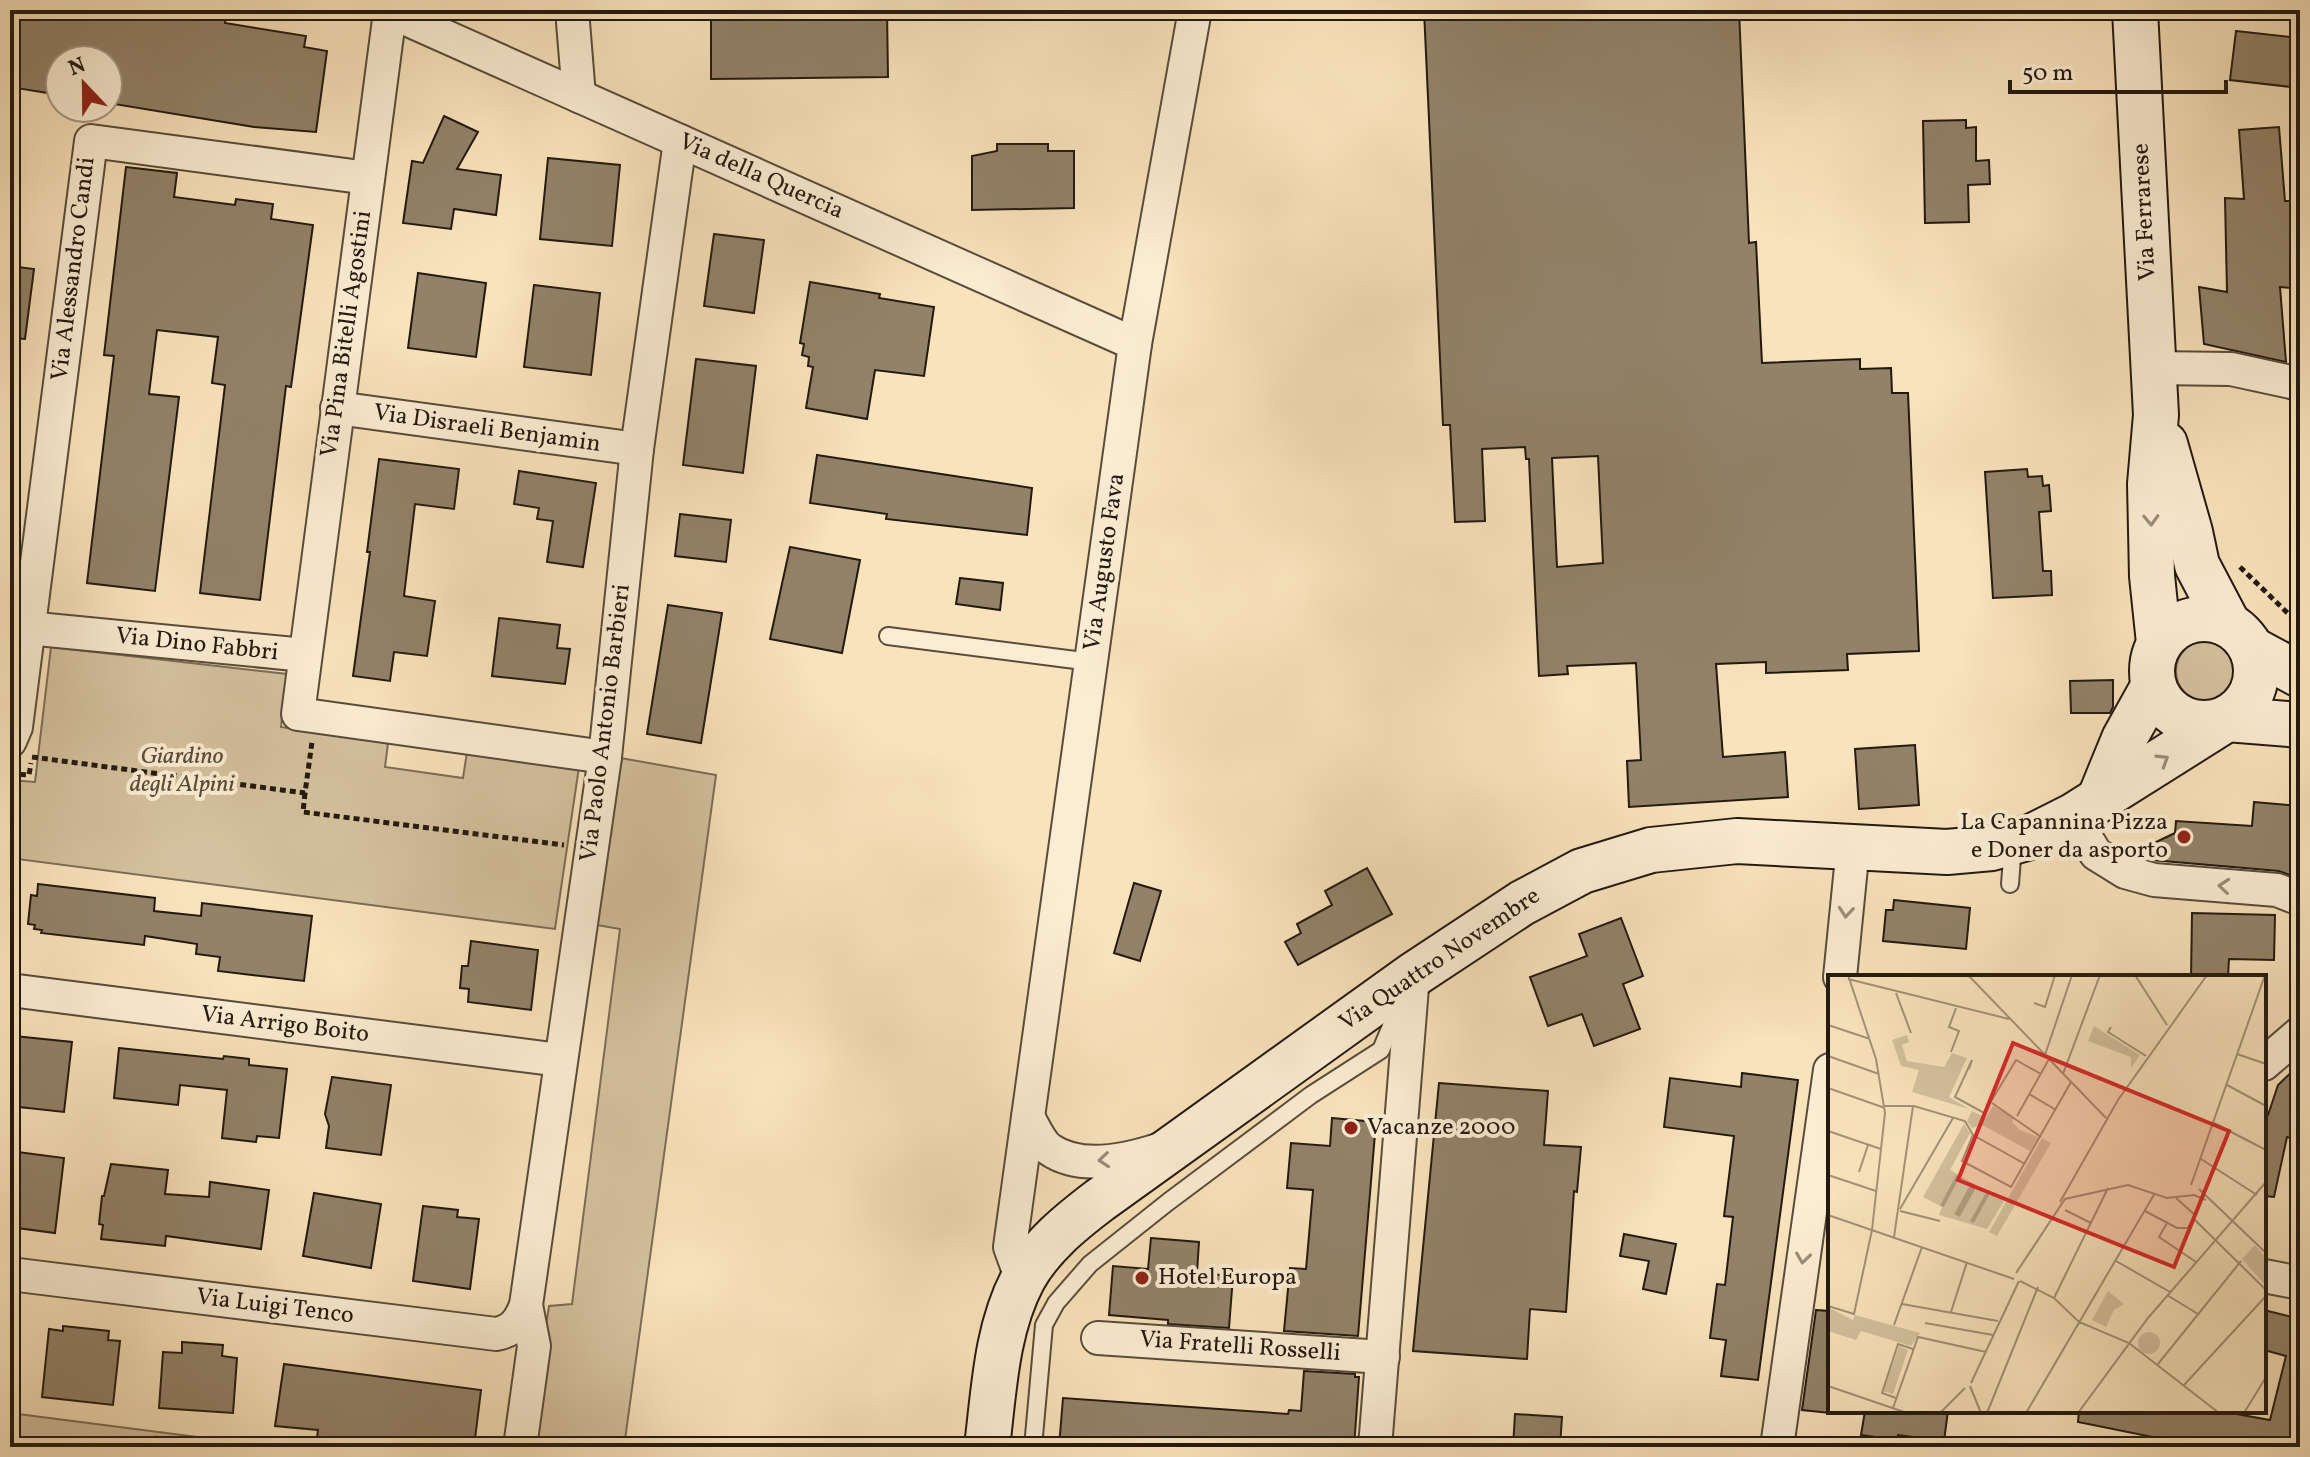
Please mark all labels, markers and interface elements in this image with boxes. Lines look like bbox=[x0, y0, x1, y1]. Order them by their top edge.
north arrow bbox=[44, 44, 124, 124]
scale bar bbox=[2010, 44, 2226, 94]
text: N bbox=[64, 50, 91, 85]
text: 50 m bbox=[2022, 57, 2074, 91]
street label: Via della Quercia bbox=[673, 125, 849, 229]
street label: Via Ferrarese bbox=[2124, 142, 2166, 282]
street label: Via Alessandro Candi bbox=[43, 155, 105, 383]
street label: Via Pina Bitelli Agostini bbox=[313, 208, 381, 460]
street label: Via Disraeli Benjamin bbox=[371, 396, 603, 462]
street label: Via Augusto Fava bbox=[1076, 471, 1134, 653]
one-way arrow bbox=[2142, 514, 2159, 527]
street label: Via Paolo Antonio Barbieri bbox=[572, 582, 640, 864]
street label: Via Dino Fabbri bbox=[114, 620, 280, 670]
park label: Giardino degli Alpini bbox=[130, 740, 235, 802]
one-way arrow bbox=[2154, 754, 2169, 770]
place label: La Capannina Pizza e Doner da asporto bbox=[1960, 806, 2168, 868]
marker: La Capannina Pizza e Doner da asporto bbox=[2175, 828, 2193, 846]
one-way arrow bbox=[2217, 878, 2230, 895]
street label: Via Quattro Novembre bbox=[1333, 880, 1547, 1040]
one-way arrow bbox=[1837, 906, 1854, 919]
inset map bbox=[1828, 975, 2266, 1413]
street label: Via Arrigo Boito bbox=[199, 998, 371, 1052]
place label: Vacanze 2000 bbox=[1367, 1111, 1515, 1145]
marker: Vacanze 2000 bbox=[1342, 1119, 1360, 1137]
one-way arrow bbox=[1097, 1151, 1110, 1168]
one-way arrow bbox=[1795, 1252, 1812, 1265]
place label: Hotel Europa bbox=[1158, 1261, 1297, 1295]
marker: Hotel Europa bbox=[1133, 1269, 1151, 1287]
street label: Via Luigi Tenco bbox=[194, 1280, 356, 1334]
street label: Via Fratelli Rosselli bbox=[1138, 1323, 1342, 1371]

